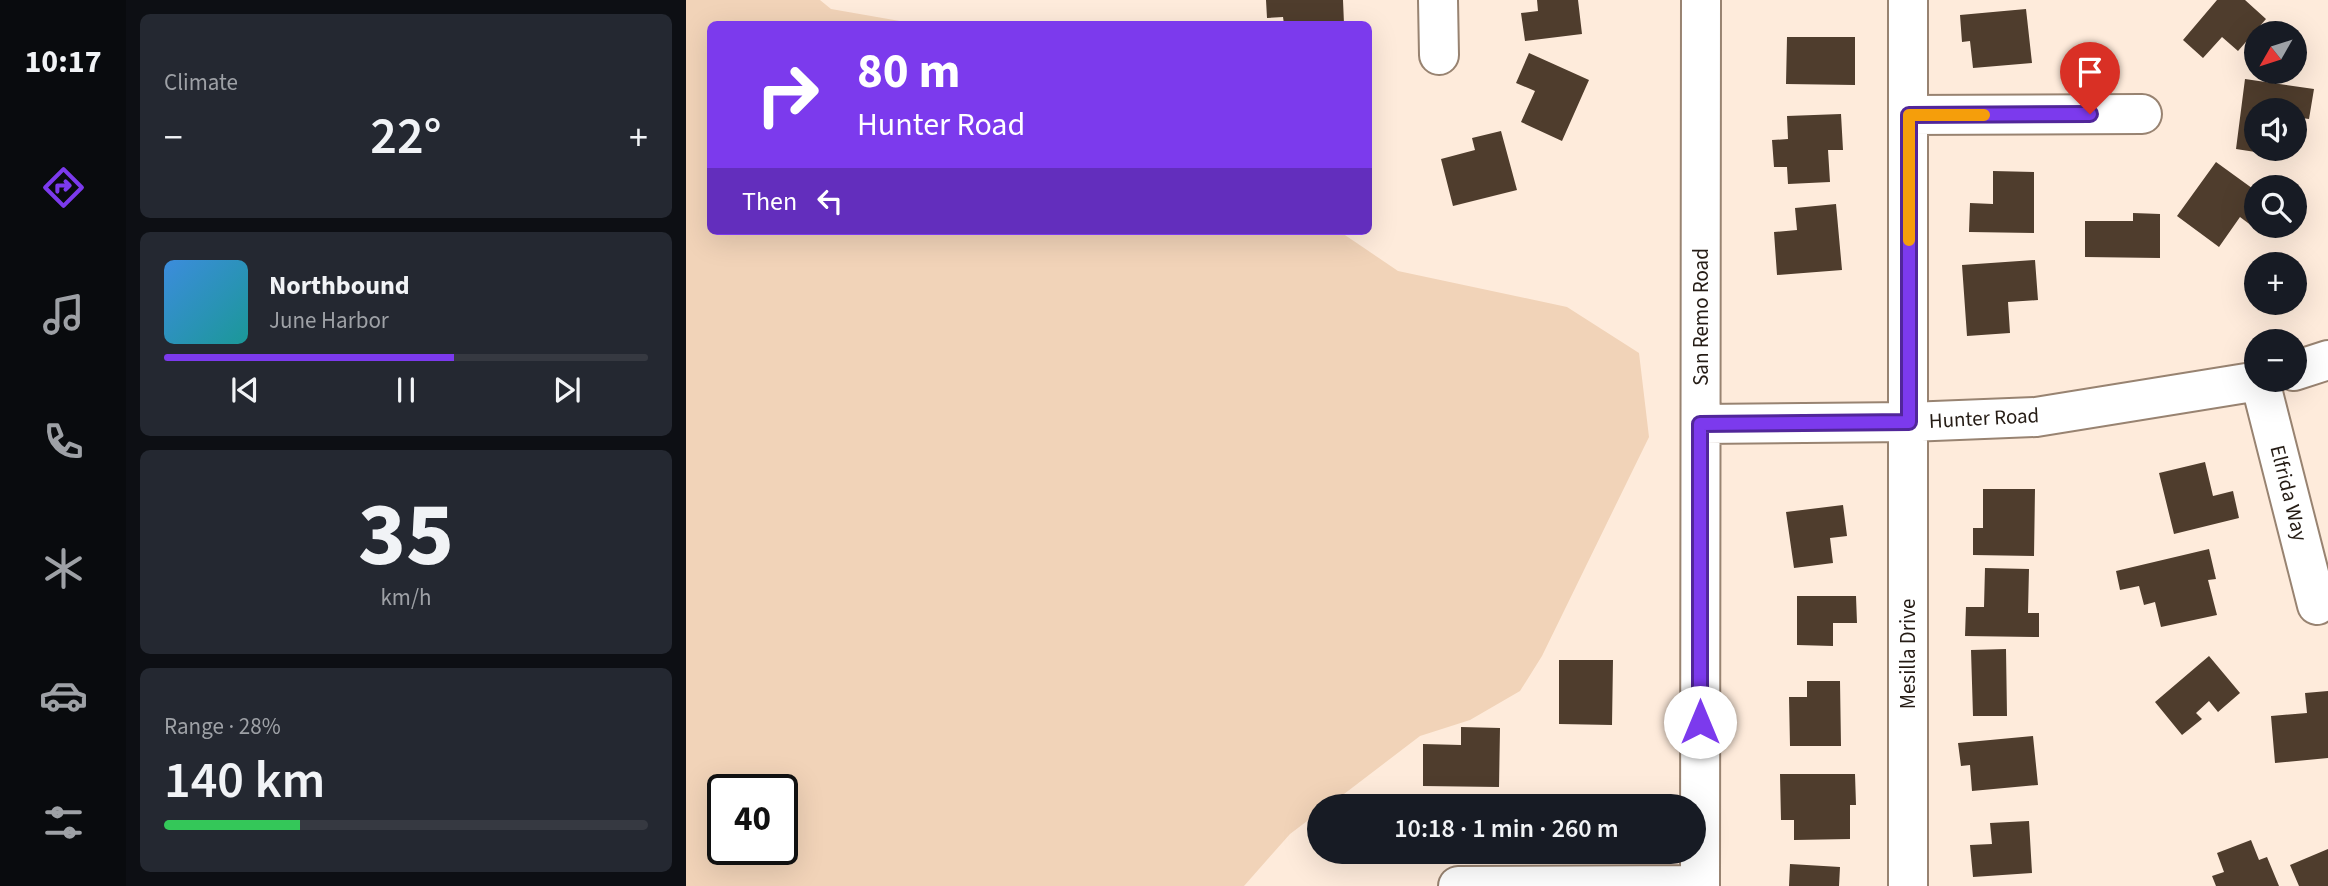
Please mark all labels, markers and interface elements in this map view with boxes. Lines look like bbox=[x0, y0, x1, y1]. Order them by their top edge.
north arrow bbox=[2244, 21, 2306, 84]
map controls bbox=[2244, 21, 2307, 392]
text: 80 m bbox=[857, 37, 961, 107]
text: 10:17 bbox=[24, 39, 102, 85]
pin bbox=[2060, 42, 2120, 114]
icon: right bbox=[742, 49, 833, 140]
icon: arrive bbox=[2071, 53, 2109, 91]
text: Climate bbox=[164, 66, 238, 99]
button: sound bbox=[2244, 98, 2307, 161]
text: 22° bbox=[370, 100, 442, 174]
text: Hunter Road bbox=[857, 102, 1025, 148]
text: − bbox=[164, 111, 183, 165]
text: + bbox=[629, 111, 648, 165]
icon: directions bbox=[39, 163, 88, 212]
button: search bbox=[2244, 175, 2307, 238]
icon: left bbox=[811, 182, 849, 220]
text: Then bbox=[742, 183, 797, 220]
street label: San Remo Road bbox=[1686, 248, 1716, 386]
button: + bbox=[2244, 252, 2307, 315]
text: Northbound bbox=[269, 267, 410, 304]
icon: music bbox=[39, 290, 88, 339]
text: June Harbor bbox=[269, 304, 389, 337]
button: − bbox=[2244, 329, 2307, 392]
icon: previous bbox=[226, 371, 264, 409]
icon: pause bbox=[387, 371, 425, 409]
icon: next bbox=[548, 371, 586, 409]
street label: Hunter Road bbox=[1928, 400, 2040, 436]
icon: phone bbox=[39, 417, 88, 466]
street label: Elfrida Way bbox=[2263, 442, 2315, 544]
text: 35 bbox=[358, 471, 454, 600]
icon: climate bbox=[39, 544, 88, 593]
text: km/h bbox=[380, 581, 432, 614]
street label: Mesilla Drive bbox=[1893, 599, 1923, 709]
icon: car bbox=[39, 671, 88, 720]
position arrow bbox=[1663, 685, 1737, 759]
text: Range · 28% bbox=[164, 710, 281, 743]
text: 140 km bbox=[164, 744, 325, 818]
speed limit sign: 40 bbox=[707, 774, 798, 865]
icon: filters bbox=[39, 798, 88, 847]
text: 10:18 · 1 min · 260 m bbox=[1394, 810, 1619, 847]

